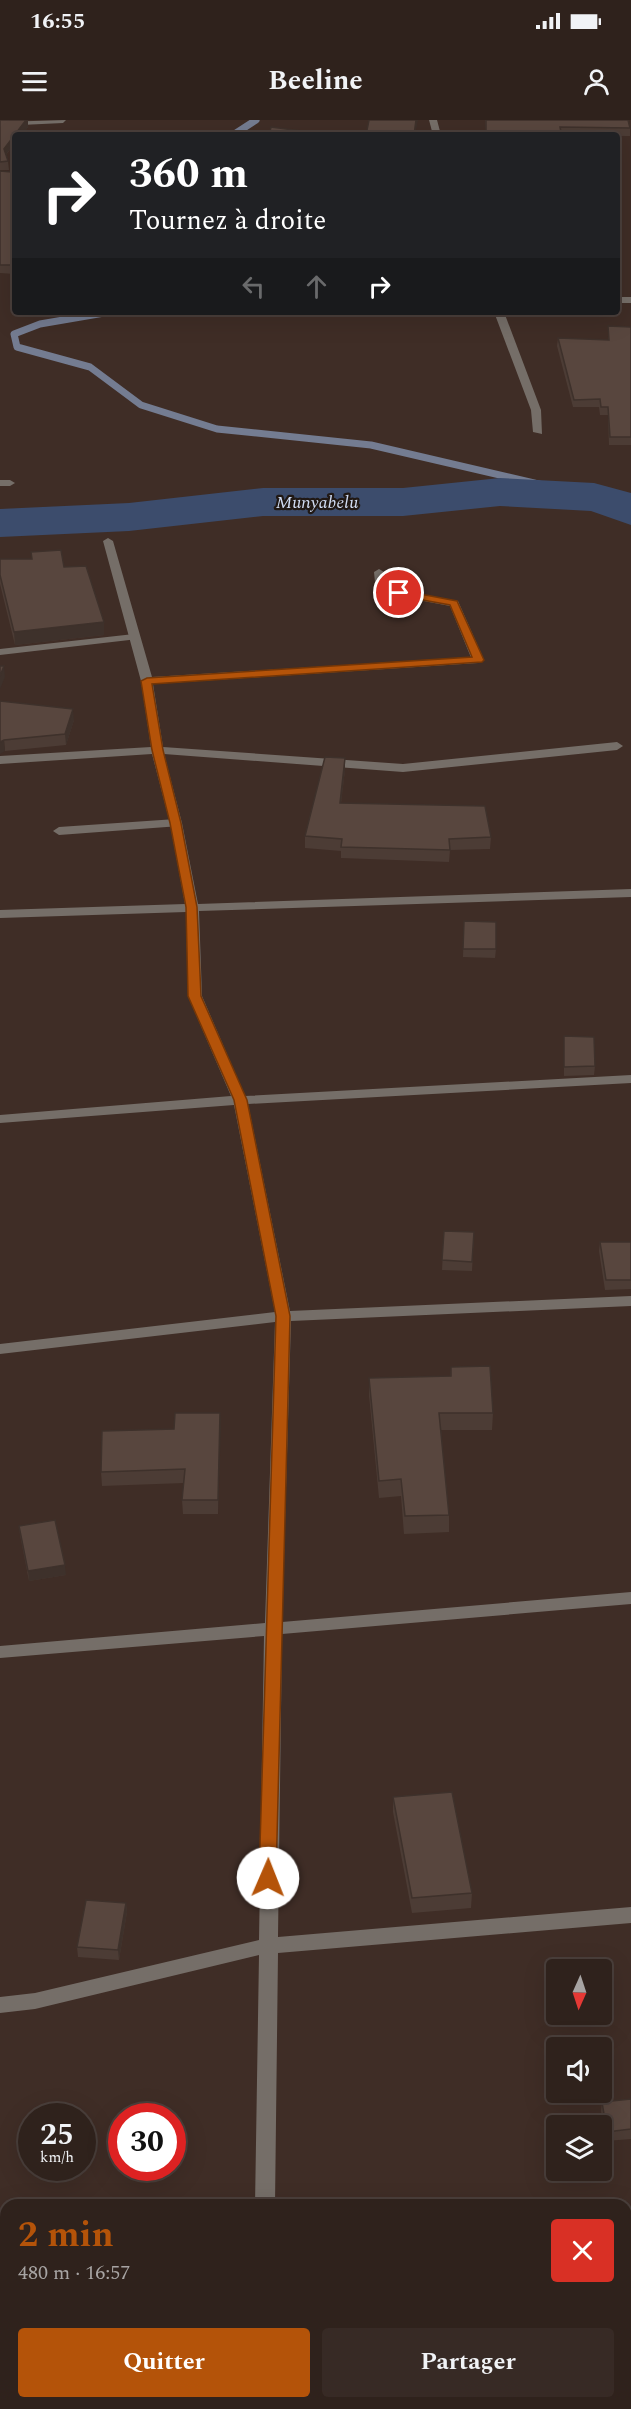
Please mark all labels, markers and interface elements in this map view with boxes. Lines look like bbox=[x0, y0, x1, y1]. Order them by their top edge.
text: 16:55 bbox=[30, 5, 85, 38]
text: Beeline bbox=[268, 60, 363, 102]
icon: menu bbox=[18, 65, 51, 98]
icon: person bbox=[580, 65, 613, 98]
text: 360 m bbox=[129, 143, 248, 206]
icon: right bbox=[30, 156, 108, 234]
text: Tournez à droite bbox=[129, 200, 326, 242]
icon: left bbox=[237, 270, 270, 303]
icon: ahead bbox=[300, 270, 333, 303]
icon: right bbox=[363, 270, 396, 303]
water label: Munyabelu bbox=[276, 489, 359, 516]
pin bbox=[373, 567, 424, 618]
icon: arrive bbox=[382, 576, 415, 609]
position arrow bbox=[236, 1846, 300, 1910]
north arrow bbox=[546, 1959, 612, 2025]
map controls bbox=[546, 1959, 612, 2181]
button: sound bbox=[546, 2037, 612, 2103]
speed limit sign: 30 bbox=[108, 2103, 186, 2181]
text: 25 bbox=[40, 2112, 74, 2158]
button: layers bbox=[546, 2115, 612, 2181]
text: km/h bbox=[40, 2146, 74, 2169]
text: 2 min bbox=[18, 2208, 114, 2263]
button: close bbox=[551, 2219, 614, 2282]
text: 480 m · 16:57 bbox=[18, 2258, 130, 2288]
button: Quitter bbox=[18, 2328, 310, 2397]
button: Partager bbox=[322, 2328, 614, 2397]

